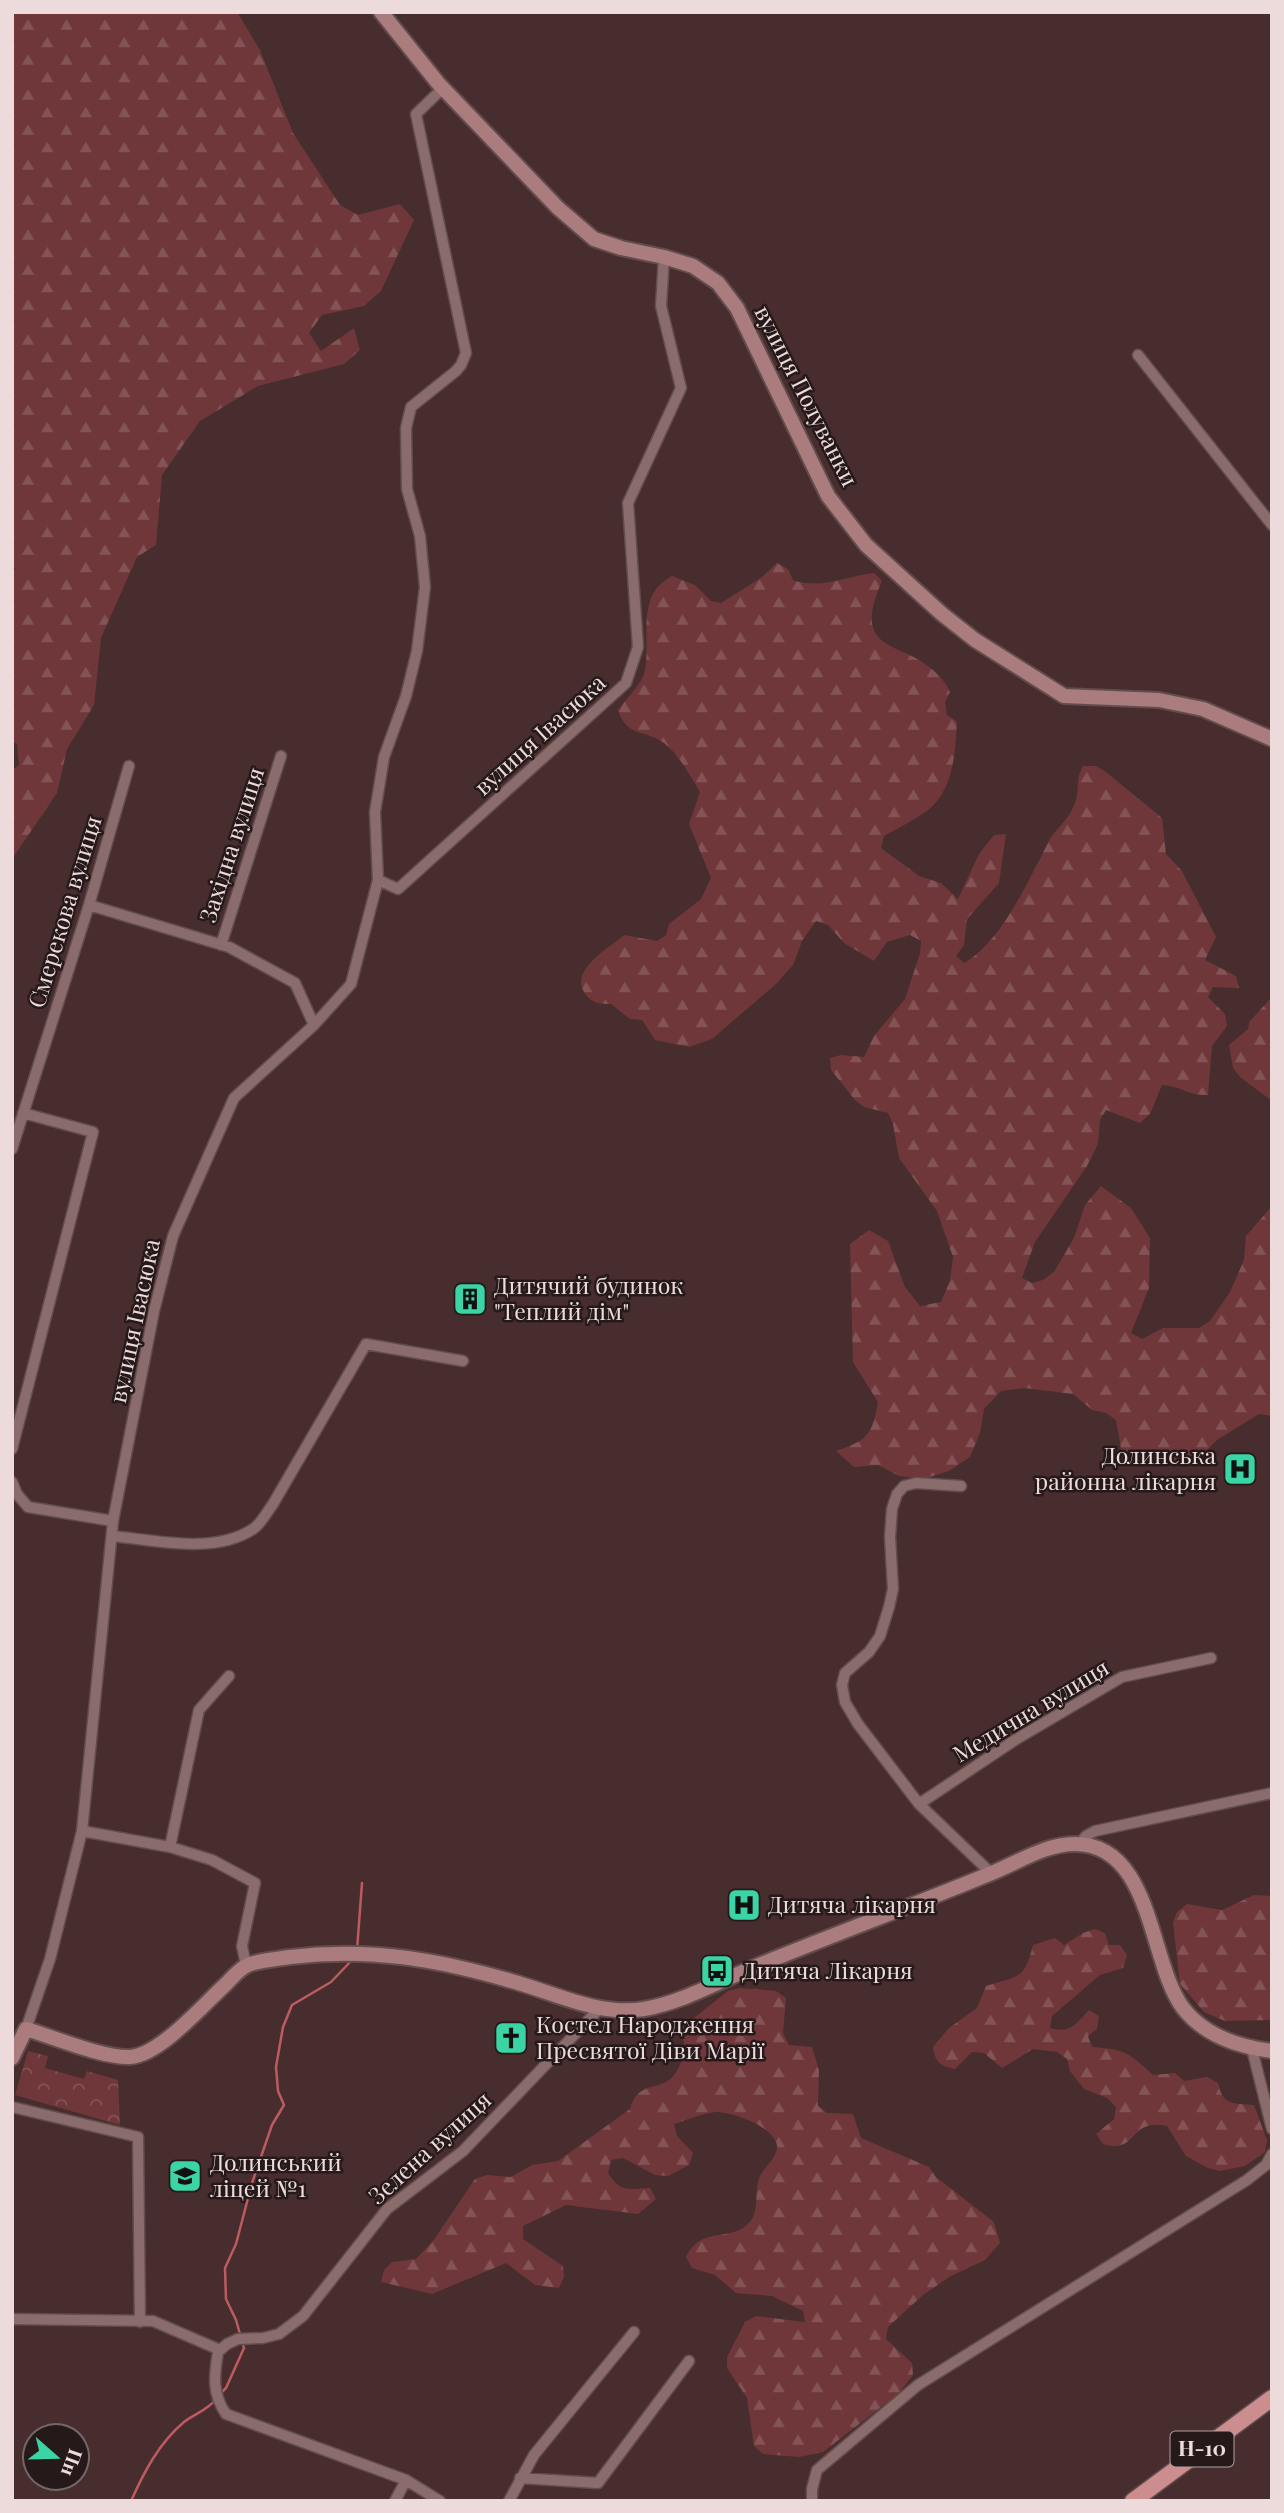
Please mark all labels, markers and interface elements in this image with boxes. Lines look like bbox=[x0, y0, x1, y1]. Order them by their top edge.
street label: вулиця Полуванки bbox=[748, 300, 866, 491]
street label: вулиця Івасюка bbox=[467, 666, 612, 801]
street label: Західна вулиця bbox=[191, 763, 270, 926]
street label: Смерекова вулиця bbox=[20, 812, 108, 1011]
street label: вулиця Івасюка bbox=[101, 1235, 166, 1405]
place label: Дитячий будинок "Теплий дім" bbox=[494, 1269, 683, 1326]
building icon: Дитячий будинок "Теплий дім" bbox=[451, 1280, 489, 1318]
place label: Долинська районна лікарня bbox=[1035, 1439, 1217, 1496]
hospital icon: Долинська районна лікарня bbox=[1221, 1450, 1259, 1488]
street label: Медична вулиця bbox=[947, 1651, 1114, 1768]
hospital icon: Дитяча лікарня bbox=[725, 1886, 763, 1924]
place label: Дитяча лікарня bbox=[768, 1888, 936, 1919]
bus stop icon: Дитяча Лікарня bbox=[698, 1952, 736, 1990]
place label: Дитяча Лікарня bbox=[742, 1954, 913, 1985]
place label: Костел Народження Пресвятої Діви Марії bbox=[536, 2008, 765, 2065]
church icon: Костел Народження Пресвятої Діви Марії bbox=[492, 2019, 530, 2057]
street label: Зелена вулиця bbox=[361, 2084, 497, 2210]
place label: Долинський ліцей №1 bbox=[210, 2146, 342, 2203]
school or university icon: Долинський ліцей №1 bbox=[166, 2157, 204, 2195]
north arrow bbox=[21, 2422, 91, 2492]
road number: Н-10 bbox=[1170, 2432, 1234, 2466]
text: Пн bbox=[56, 2446, 90, 2480]

